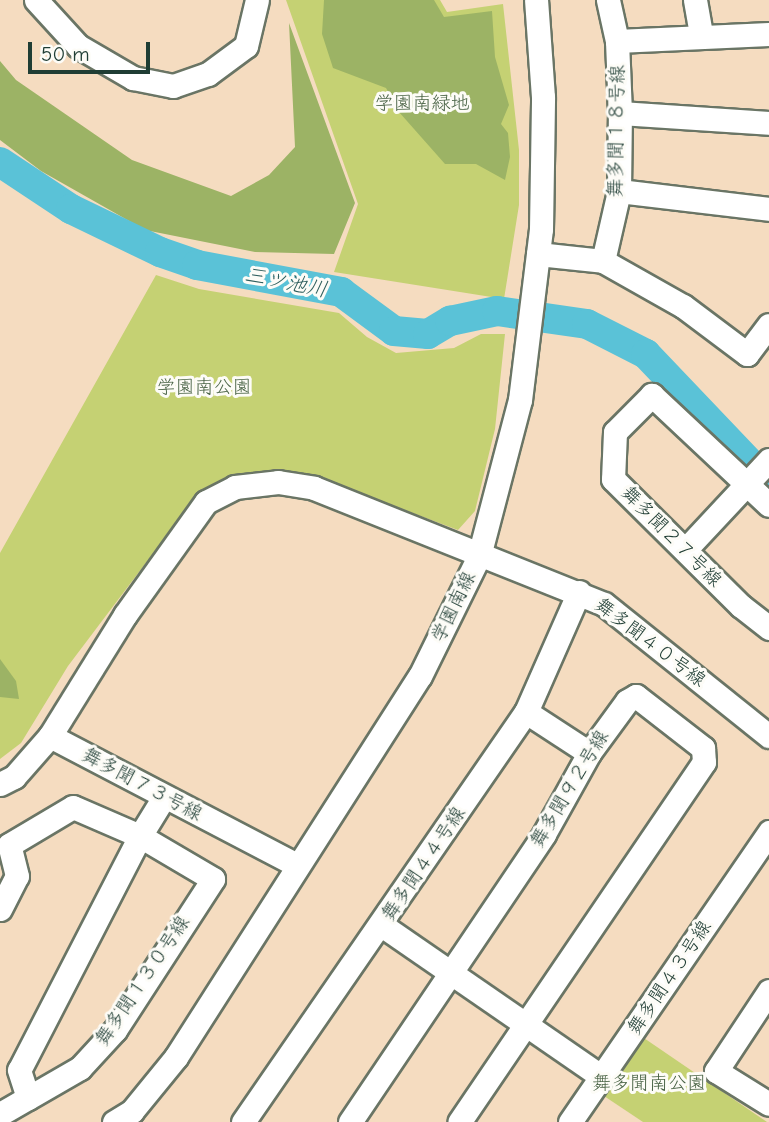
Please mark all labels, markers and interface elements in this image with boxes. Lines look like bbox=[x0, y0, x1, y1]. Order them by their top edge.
scale bar bbox=[32, 28, 154, 72]
text: 50 m bbox=[41, 42, 90, 66]
street label: 舞多聞１８号線 bbox=[604, 64, 630, 198]
park label: 学園南緑地 bbox=[375, 93, 469, 115]
water label: 三ツ池川 bbox=[242, 262, 330, 302]
park label: 学園南公園 bbox=[157, 377, 251, 399]
street label: 舞多聞２７号線 bbox=[616, 482, 726, 592]
street label: 学園南線 bbox=[427, 568, 481, 646]
street label: 舞多聞４０号線 bbox=[590, 594, 710, 692]
street label: 舞多聞９２号線 bbox=[526, 726, 614, 852]
street label: 舞多聞７３号線 bbox=[78, 744, 206, 826]
street label: 舞多聞４４号線 bbox=[377, 802, 471, 926]
street label: 舞多聞１３０号線 bbox=[91, 912, 195, 1050]
street label: 舞多聞４３号線 bbox=[623, 916, 717, 1040]
park label: 舞多聞南公園 bbox=[592, 1073, 706, 1095]

